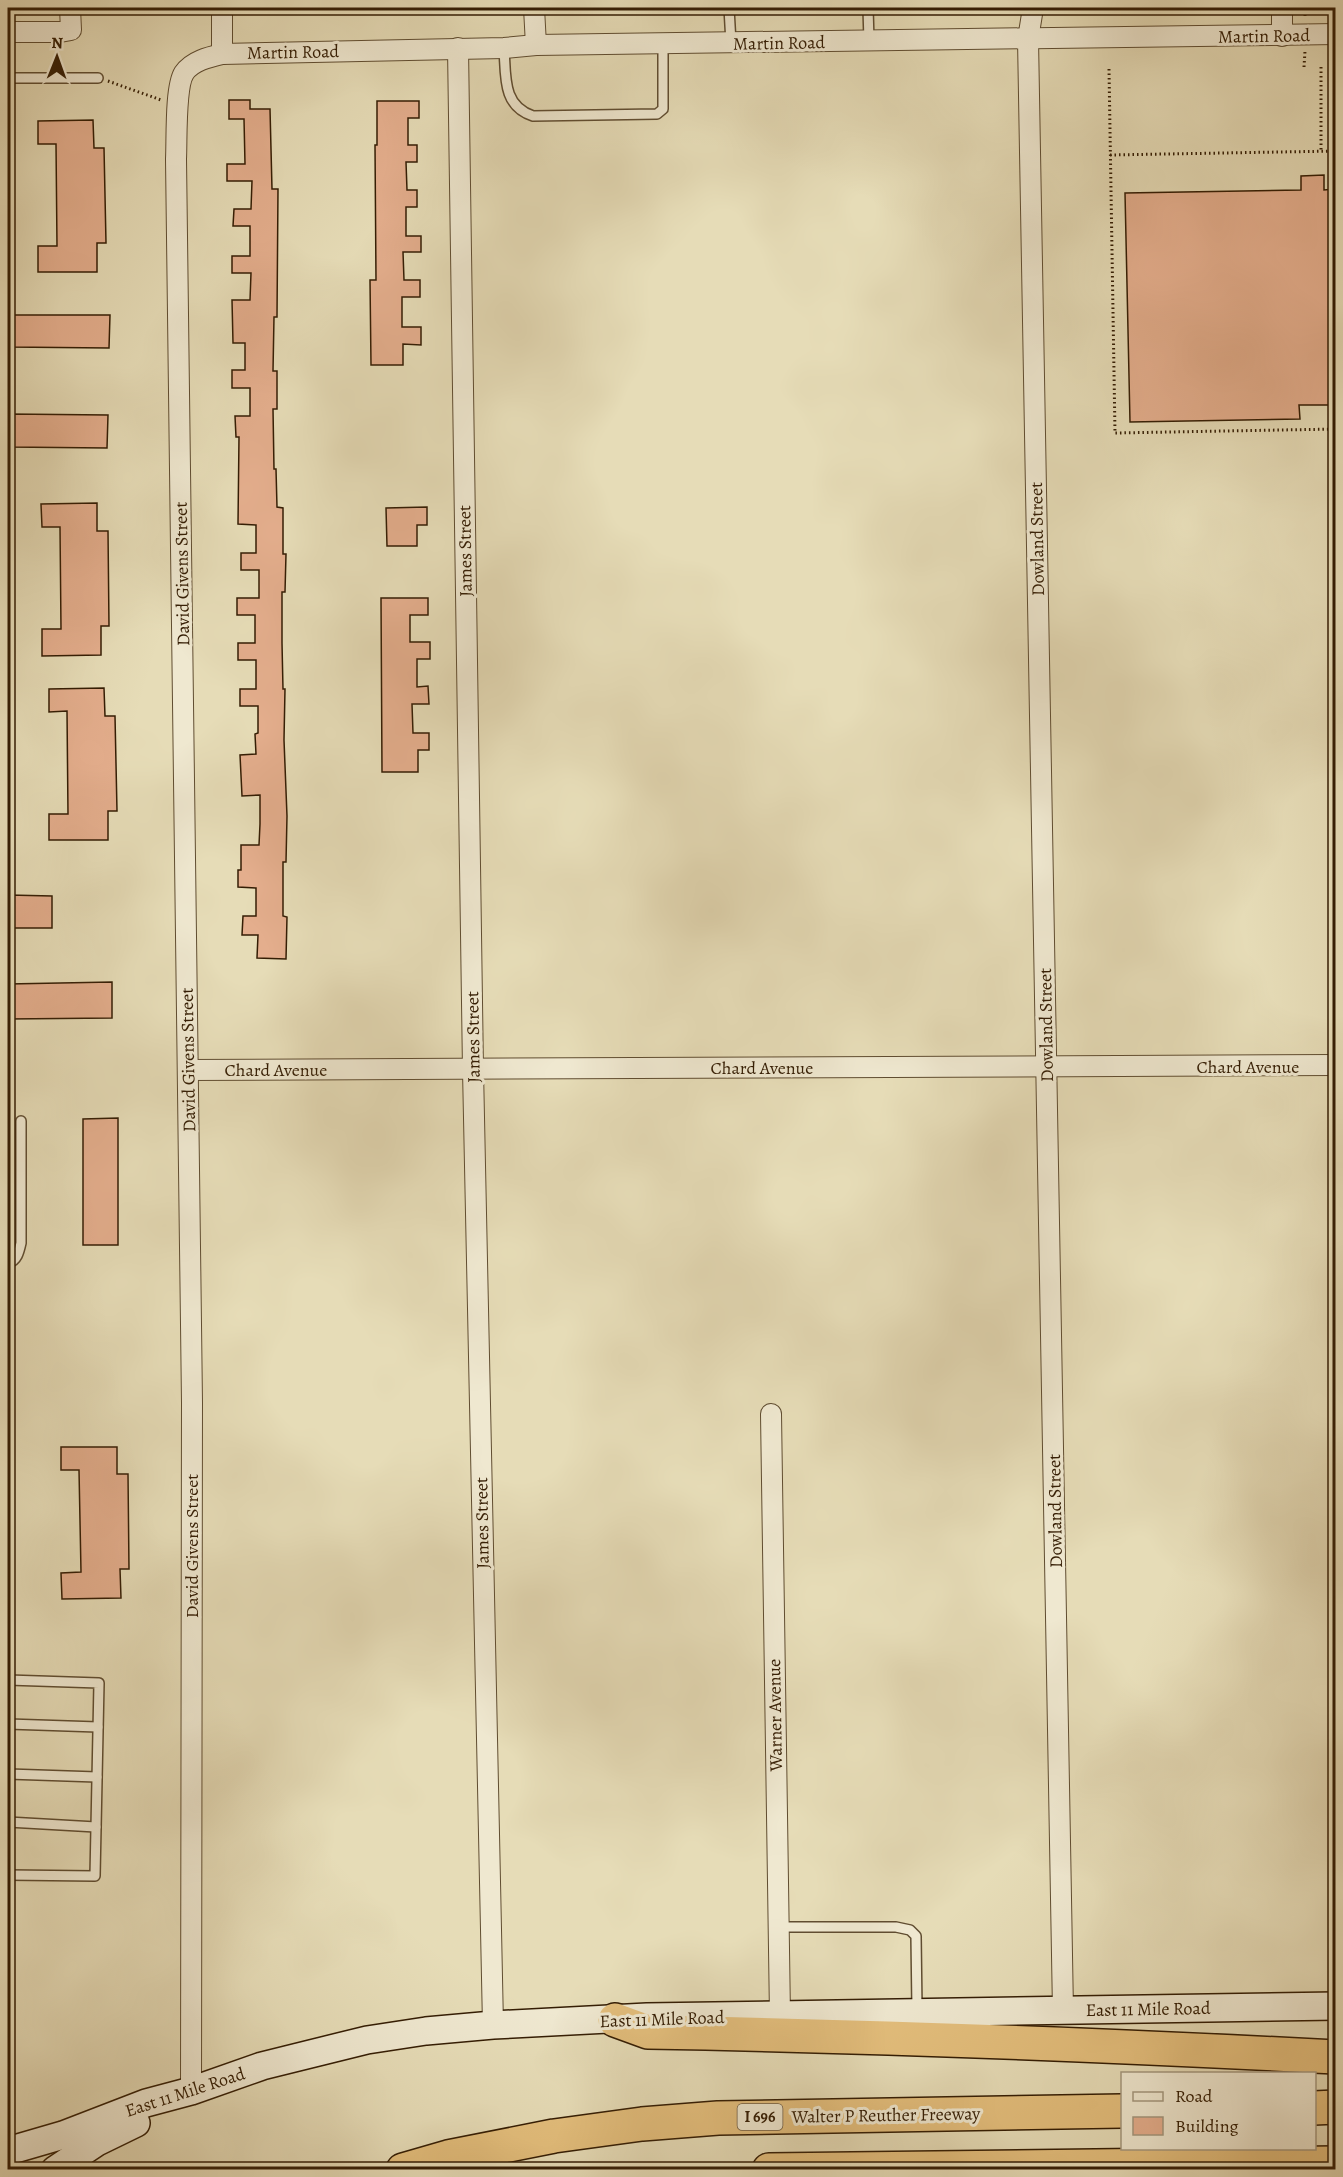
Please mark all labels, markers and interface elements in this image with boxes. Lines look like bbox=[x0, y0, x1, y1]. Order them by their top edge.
street label: Martin Road bbox=[1218, 23, 1311, 49]
north arrow bbox=[27, 27, 87, 87]
street label: Martin Road bbox=[733, 30, 826, 56]
text: N bbox=[51, 32, 64, 54]
street label: Martin Road bbox=[247, 39, 340, 65]
street label: Dowland Street bbox=[1024, 482, 1050, 596]
street label: David Givens Street bbox=[169, 502, 195, 646]
street label: James Street bbox=[452, 505, 478, 597]
street label: Dowland Street bbox=[1033, 968, 1059, 1082]
street label: David Givens Street bbox=[175, 988, 201, 1132]
street label: James Street bbox=[460, 991, 486, 1083]
street label: Chard Avenue bbox=[1197, 1055, 1299, 1079]
street label: Chard Avenue bbox=[711, 1056, 813, 1080]
street label: Chard Avenue bbox=[225, 1058, 327, 1082]
street label: Dowland Street bbox=[1042, 1454, 1068, 1568]
street label: David Givens Street bbox=[180, 1474, 204, 1618]
street label: James Street bbox=[469, 1477, 495, 1569]
street label: Warner Avenue bbox=[762, 1658, 788, 1773]
street label: East 11 Mile Road bbox=[1085, 1996, 1211, 2022]
street label: East 11 Mile Road bbox=[599, 2005, 725, 2033]
street label: East 11 Mile Road bbox=[122, 2061, 248, 2123]
legend bbox=[1121, 2072, 1316, 2150]
text: Road bbox=[1175, 2084, 1213, 2108]
street label: Walter P Reuther Freeway bbox=[791, 2101, 981, 2129]
road number: I 696 bbox=[738, 2104, 783, 2130]
text: Building bbox=[1175, 2114, 1239, 2138]

